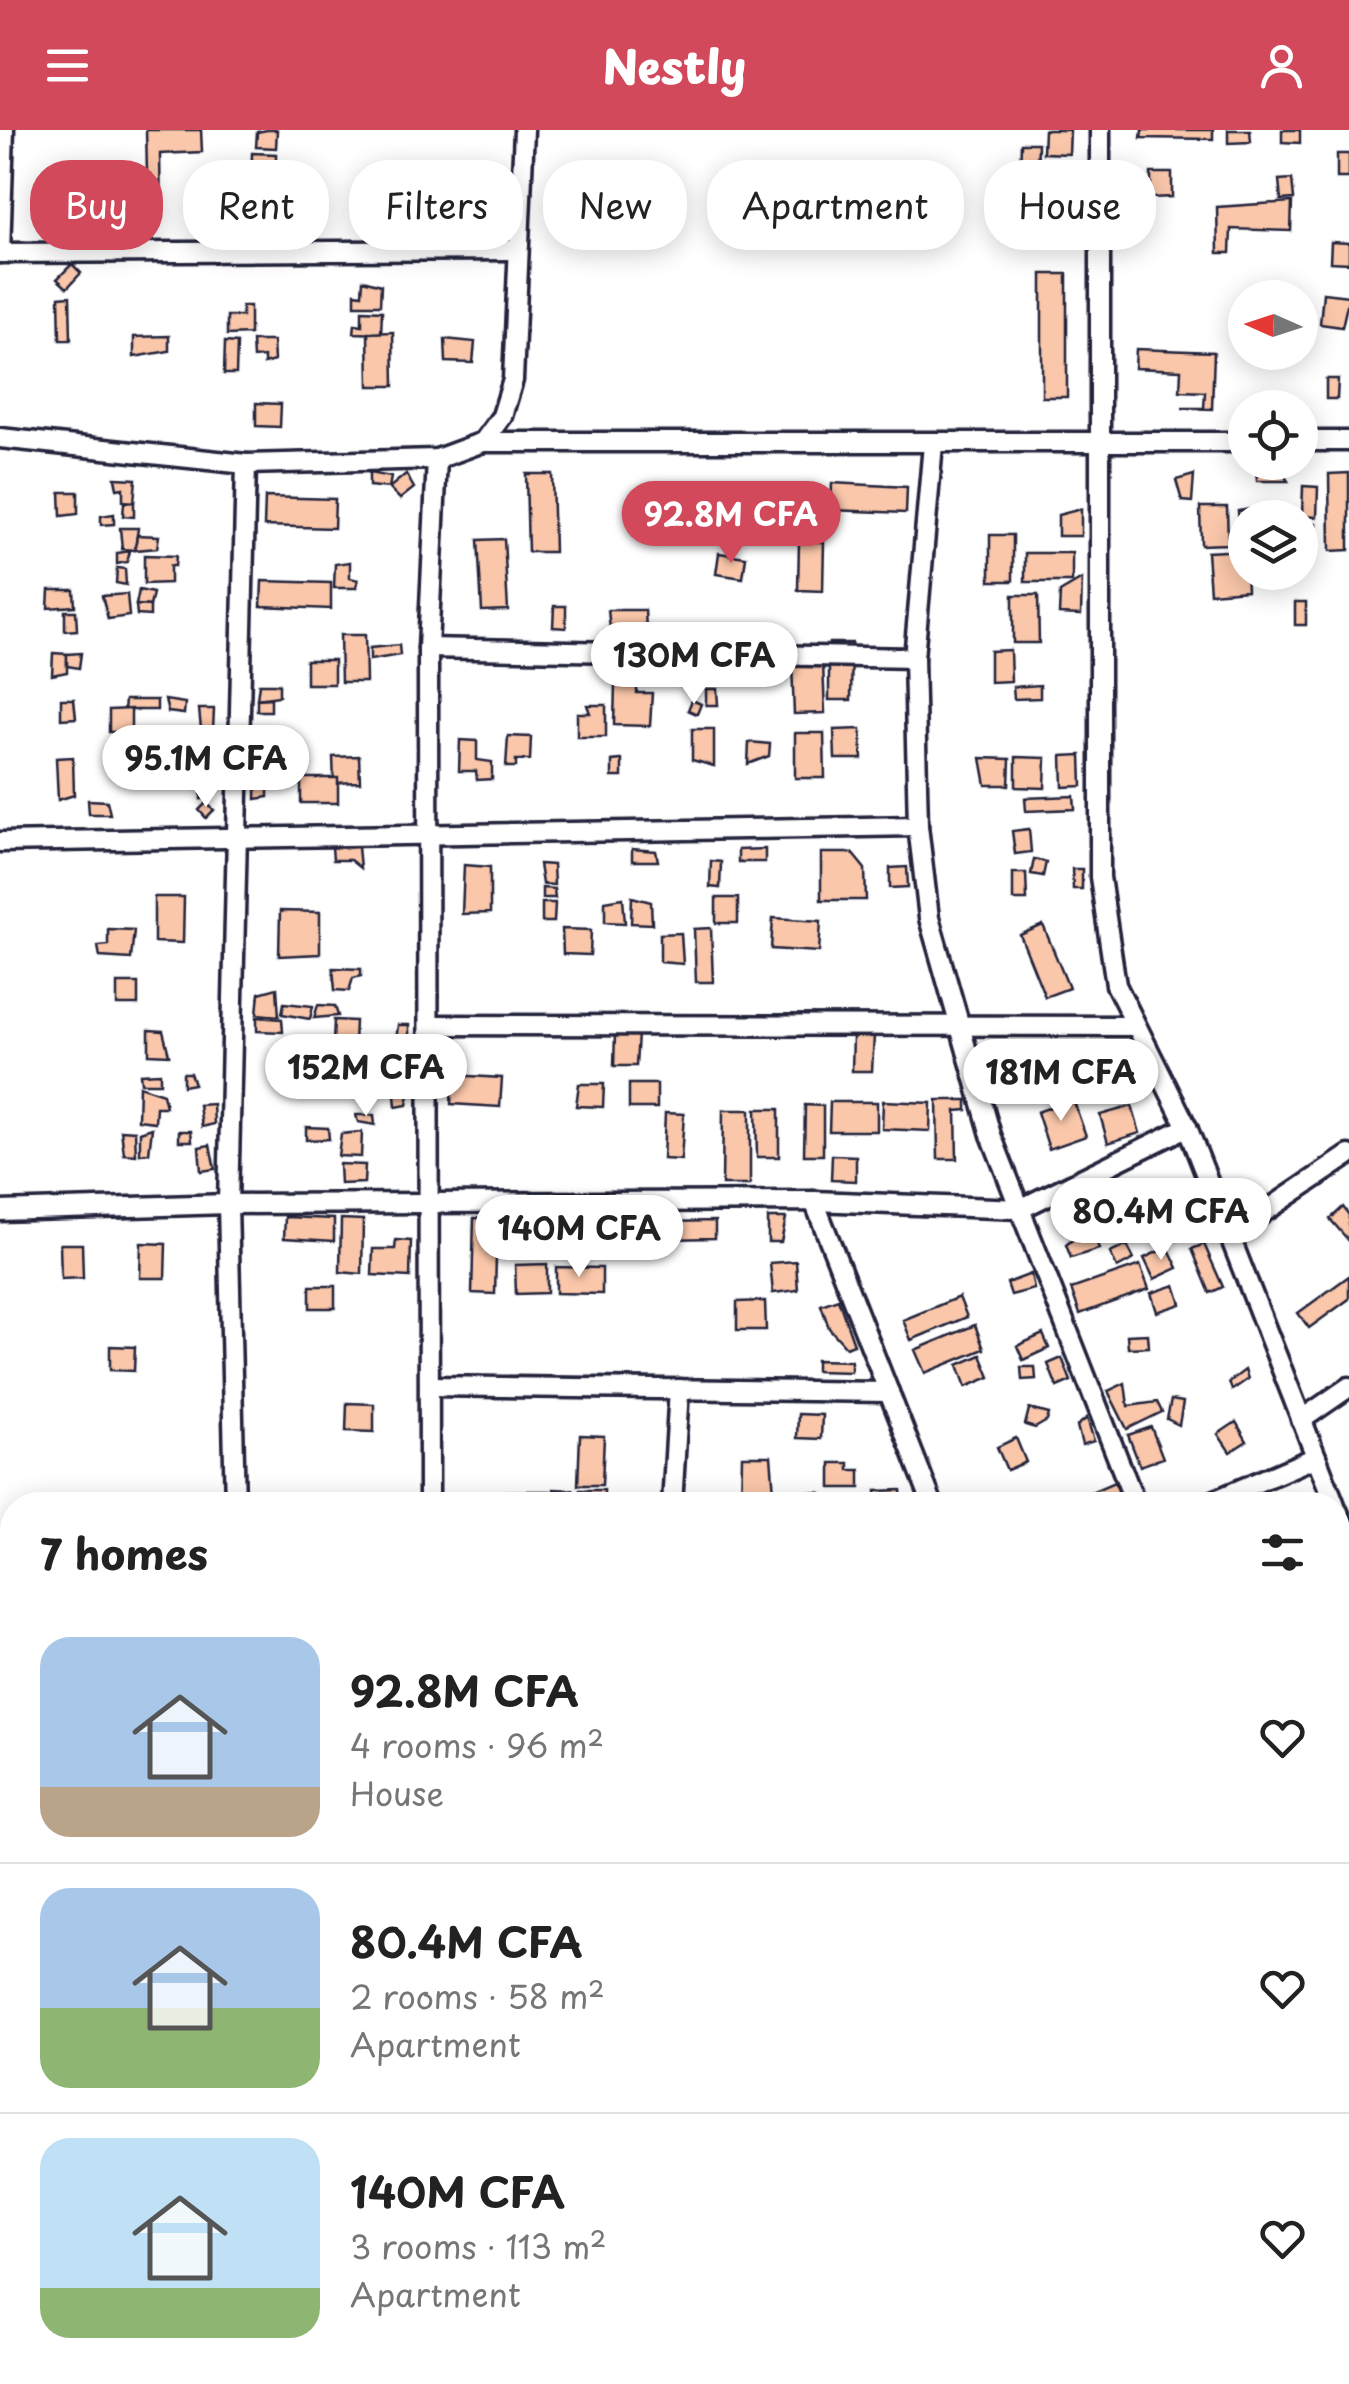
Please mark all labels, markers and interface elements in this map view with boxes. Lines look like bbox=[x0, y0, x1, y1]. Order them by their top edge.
text: Nestly bbox=[603, 31, 746, 99]
icon: menu bbox=[40, 38, 95, 93]
icon: person bbox=[1254, 38, 1309, 93]
chip: Buy bbox=[30, 160, 163, 250]
chip: Rent bbox=[183, 160, 329, 250]
chip: Filters bbox=[349, 160, 523, 250]
chip: New bbox=[543, 160, 687, 250]
chip: Apartment bbox=[707, 160, 964, 250]
chip: House bbox=[984, 160, 1156, 250]
north arrow bbox=[1228, 280, 1318, 370]
map controls bbox=[1228, 280, 1318, 590]
button: locate bbox=[1228, 390, 1318, 480]
pin: 92.8M CFA bbox=[617, 481, 845, 566]
text: 92.8M CFA bbox=[644, 489, 818, 537]
button: layers bbox=[1228, 500, 1318, 590]
pin: 130M CFA bbox=[591, 622, 797, 707]
text: 130M CFA bbox=[613, 630, 775, 678]
pin: 95.1M CFA bbox=[92, 725, 320, 810]
text: 95.1M CFA bbox=[124, 733, 288, 781]
pin: 152M CFA bbox=[263, 1034, 469, 1119]
pin: 181M CFA bbox=[958, 1039, 1164, 1124]
text: 152M CFA bbox=[287, 1042, 445, 1090]
text: 181M CFA bbox=[985, 1047, 1137, 1095]
pin: 80.4M CFA bbox=[1047, 1178, 1275, 1263]
text: 80.4M CFA bbox=[1072, 1186, 1250, 1234]
pin: 140M CFA bbox=[476, 1195, 682, 1280]
text: 140M CFA bbox=[497, 1203, 661, 1251]
text: 7 homes bbox=[40, 1521, 208, 1584]
icon: filters bbox=[1255, 1525, 1310, 1580]
text: 92.8M CFA bbox=[350, 1658, 579, 1721]
icon: home bbox=[120, 1677, 240, 1797]
icon: heart bbox=[1255, 1710, 1310, 1765]
text: 4 rooms · 96 m² bbox=[350, 1721, 604, 1769]
text: House bbox=[350, 1769, 444, 1817]
text: 80.4M CFA bbox=[350, 1909, 583, 1972]
icon: home bbox=[120, 1928, 240, 2048]
icon: heart bbox=[1255, 1961, 1310, 2016]
text: 2 rooms · 58 m² bbox=[350, 1972, 605, 2020]
text: Apartment bbox=[350, 2020, 521, 2068]
text: 140M CFA bbox=[350, 2159, 565, 2222]
icon: home bbox=[120, 2178, 240, 2298]
icon: heart bbox=[1255, 2211, 1310, 2266]
text: 3 rooms · 113 m² bbox=[350, 2222, 607, 2270]
text: Apartment bbox=[350, 2270, 521, 2318]

